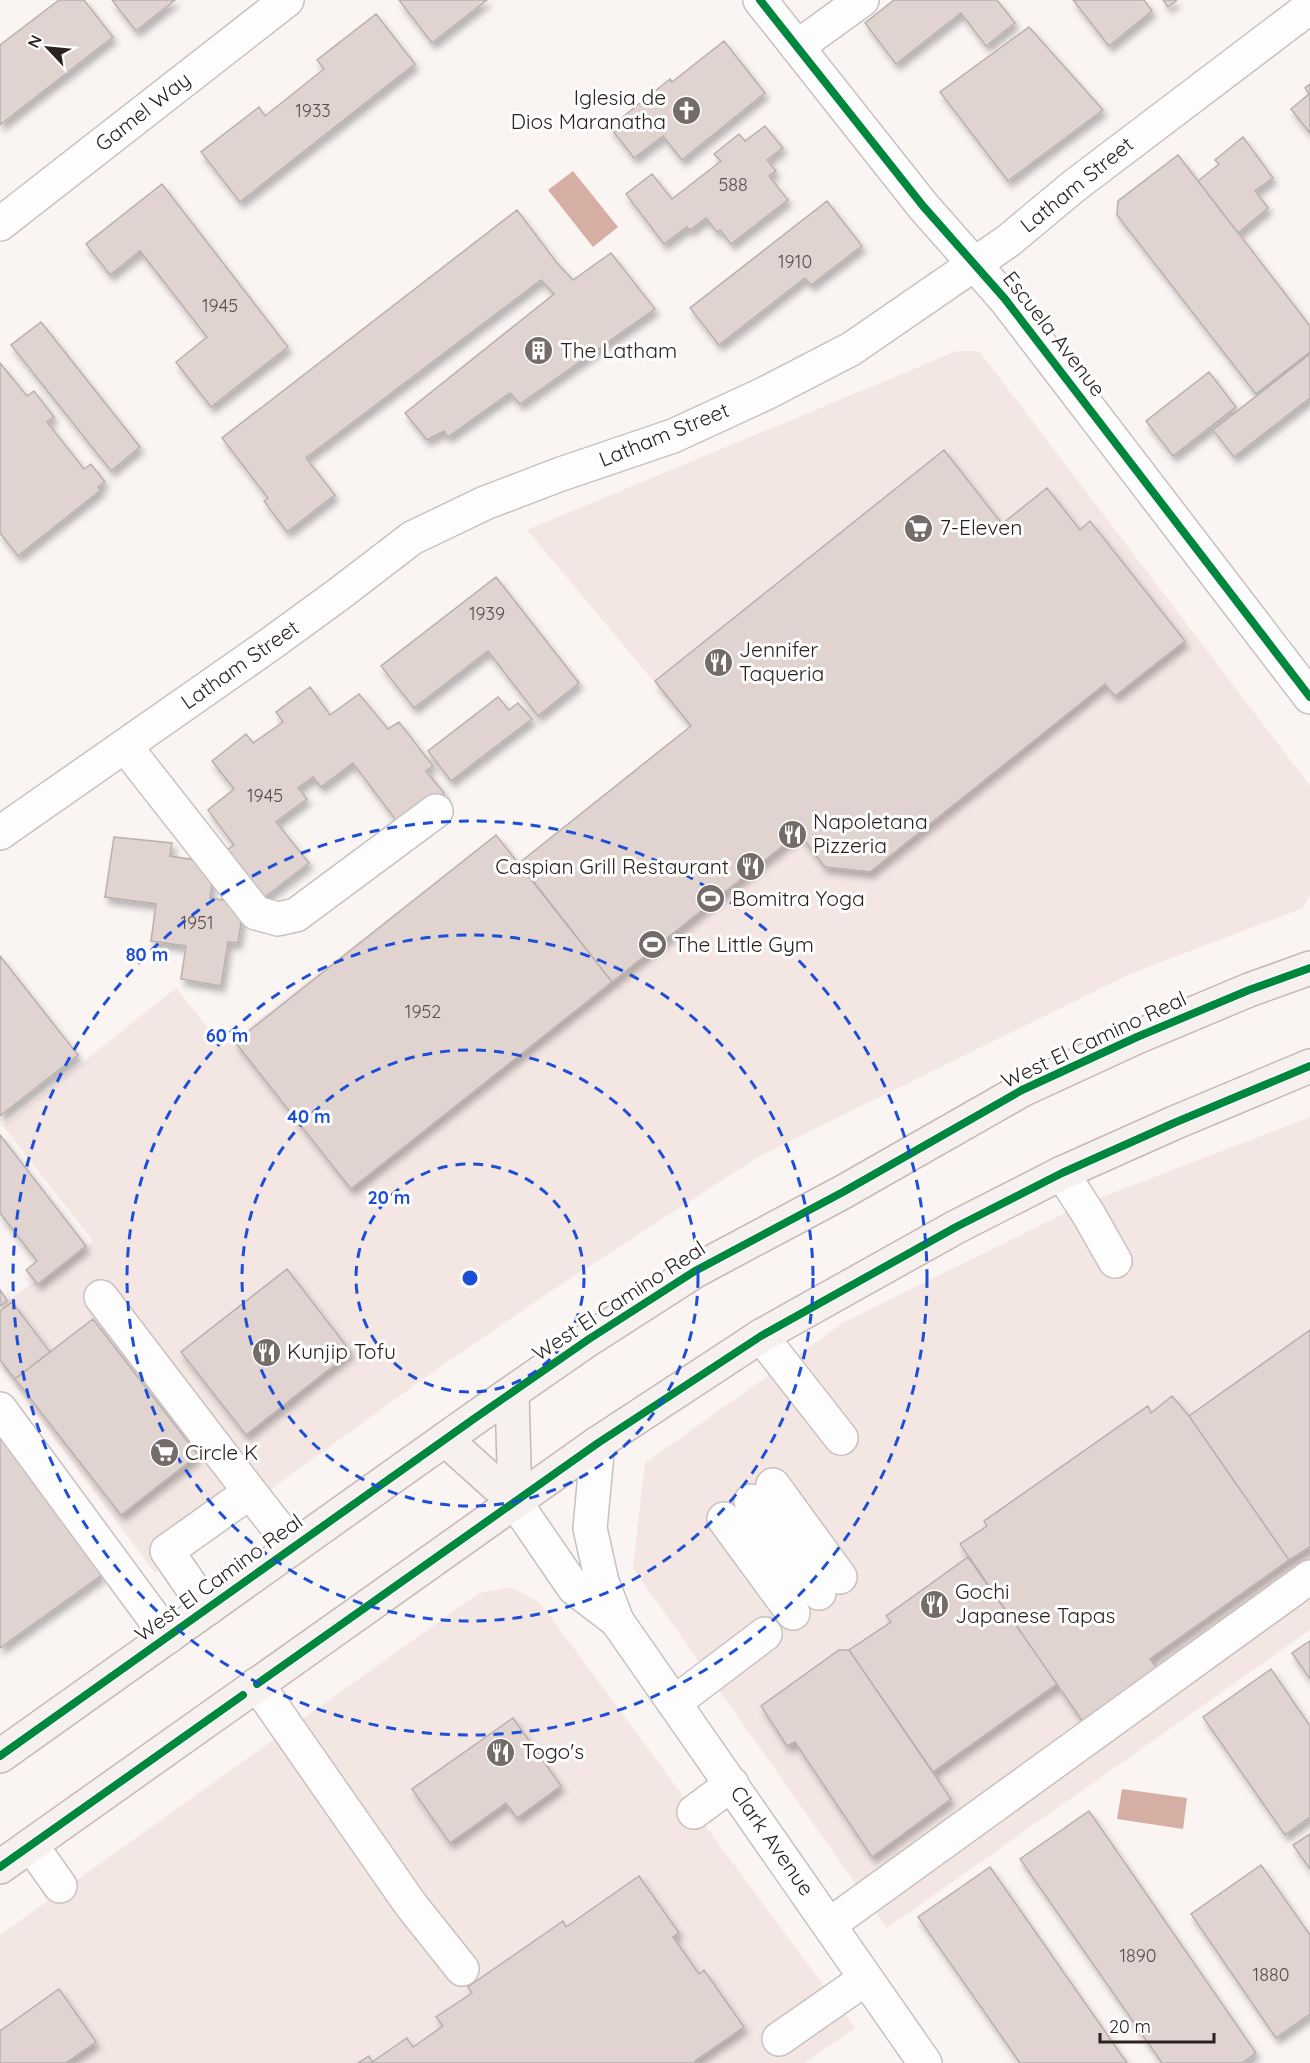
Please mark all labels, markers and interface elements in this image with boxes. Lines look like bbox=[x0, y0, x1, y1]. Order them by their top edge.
north arrow bbox=[18, 18, 78, 78]
text: N bbox=[23, 32, 46, 51]
street label: Gamel Way bbox=[89, 66, 195, 157]
place label: Iglesia de Dios Maranatha bbox=[511, 84, 666, 134]
church icon: Iglesia de Dios Maranatha bbox=[671, 94, 703, 126]
house number: 1933 bbox=[295, 99, 331, 122]
street label: Latham Street bbox=[1015, 131, 1138, 238]
house number: 588 bbox=[718, 173, 748, 196]
house number: 1910 bbox=[778, 250, 812, 273]
street label: Escuela Avenue bbox=[998, 266, 1112, 401]
house number: 1945 bbox=[202, 294, 238, 317]
building icon: The Latham bbox=[523, 335, 555, 367]
place label: The Latham bbox=[560, 337, 677, 363]
street label: Latham Street bbox=[595, 396, 732, 472]
supermarket icon: 7-Eleven bbox=[903, 512, 935, 544]
place label: 7-Eleven bbox=[940, 514, 1022, 540]
house number: 1939 bbox=[469, 602, 505, 625]
street label: Latham Street bbox=[175, 614, 303, 714]
place label: Jennifer Taqueria bbox=[739, 636, 824, 686]
restaurant icon: Jennifer Taqueria bbox=[702, 646, 734, 678]
house number: 1945 bbox=[247, 784, 283, 807]
place label: Napoletana Pizzeria bbox=[813, 808, 928, 858]
restaurant icon: Napoletana Pizzeria bbox=[776, 818, 808, 850]
restaurant icon: Caspian Grill Restaurant bbox=[734, 851, 766, 883]
place label: Caspian Grill Restaurant bbox=[495, 853, 729, 879]
sports icon: Bomitra Yoga bbox=[695, 883, 727, 915]
place label: Bomitra Yoga bbox=[732, 885, 865, 911]
house number: 1951 bbox=[180, 911, 214, 934]
sports icon: The Little Gym bbox=[637, 929, 669, 961]
place label: The Little Gym bbox=[674, 931, 814, 957]
text: 80 m bbox=[126, 943, 168, 966]
street label: West El Camino Real bbox=[997, 985, 1190, 1093]
house number: 1952 bbox=[405, 1000, 441, 1023]
text: 60 m bbox=[206, 1024, 248, 1047]
text: 40 m bbox=[287, 1105, 331, 1128]
text: 20 m bbox=[368, 1186, 410, 1209]
street label: West El Camino Real bbox=[527, 1234, 710, 1366]
centre of rings bbox=[460, 1268, 480, 1288]
restaurant icon: Kunjip Tofu bbox=[250, 1336, 282, 1368]
place label: Kunjip Tofu bbox=[287, 1338, 396, 1364]
supermarket icon: Circle K bbox=[148, 1437, 180, 1469]
place label: Circle K bbox=[185, 1439, 258, 1465]
street label: West El Camino Real bbox=[129, 1508, 307, 1647]
place label: Gochi Japanese Tapas bbox=[955, 1578, 1115, 1628]
restaurant icon: Gochi Japanese Tapas bbox=[918, 1588, 950, 1620]
restaurant icon: Togo's bbox=[485, 1736, 517, 1768]
place label: Togo's bbox=[522, 1738, 584, 1764]
street label: Clark Avenue bbox=[725, 1780, 820, 1900]
house number: 1890 bbox=[1119, 1944, 1157, 1967]
house number: 1880 bbox=[1253, 1963, 1289, 1986]
scale bar bbox=[1100, 2006, 1214, 2044]
text: 20 m bbox=[1109, 2015, 1151, 2038]

